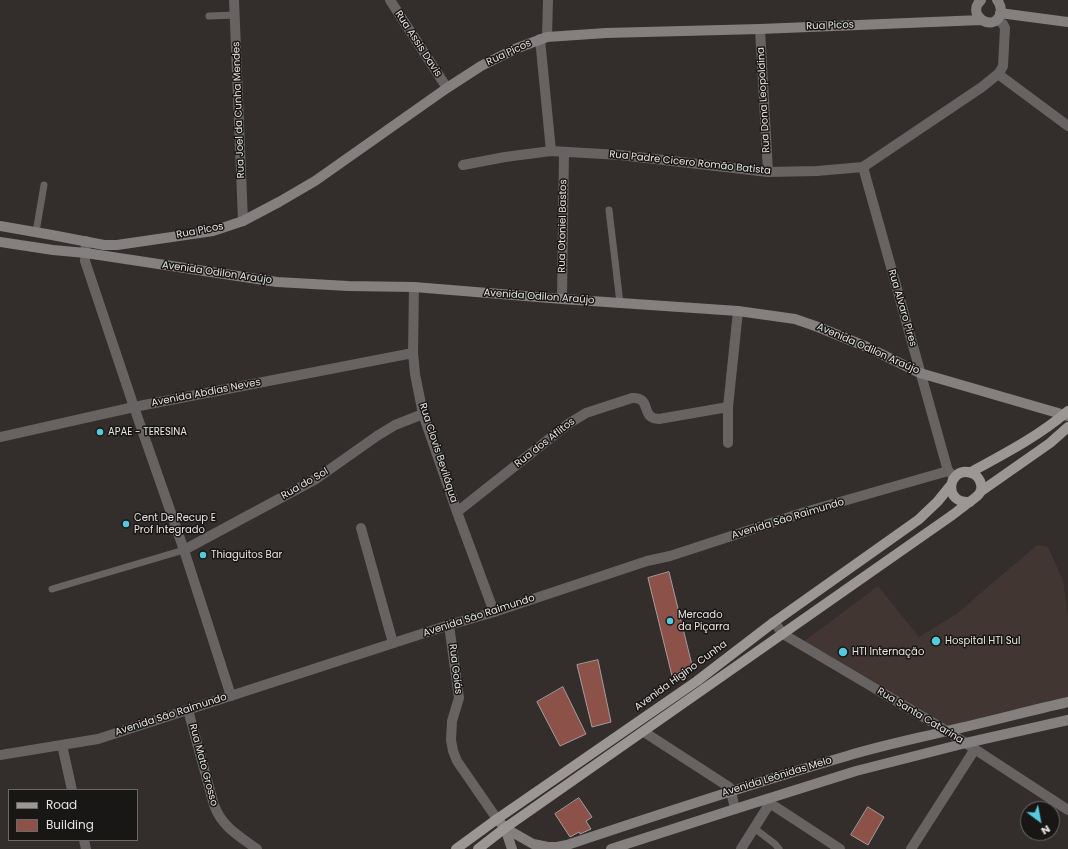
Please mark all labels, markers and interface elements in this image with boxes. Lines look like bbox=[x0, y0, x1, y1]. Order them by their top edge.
street label: Rua Assis Davis bbox=[392, 9, 444, 79]
street label: Rua Picos bbox=[806, 19, 854, 33]
street label: Rua Picos bbox=[485, 37, 533, 69]
street label: Rua Joel da Cunha Mendes bbox=[231, 41, 247, 179]
street label: Rua Dona Leopoldina bbox=[755, 47, 773, 153]
street label: Rua Padre Cicero Romão Batista bbox=[609, 149, 771, 177]
street label: Rua Otoniel Bastos bbox=[556, 179, 570, 273]
street label: Rua Picos bbox=[175, 221, 225, 241]
street label: Avenida Odilon Araújo bbox=[161, 259, 273, 287]
street label: Rua Alvaro Pires bbox=[885, 268, 919, 348]
street label: Avenida Odilon Araújo bbox=[483, 287, 595, 307]
street label: Avenida Odilon Araújo bbox=[815, 321, 921, 377]
street label: Avenida Abdias Neves bbox=[150, 376, 262, 410]
street label: Rua Clovis Beviláqua bbox=[416, 402, 460, 504]
street label: Rua dos Aflitos bbox=[512, 416, 578, 470]
place label: APAE - TERESINA bbox=[108, 426, 187, 438]
marker: APAE - TERESINA bbox=[95, 427, 105, 437]
street label: Rua do Sol bbox=[279, 466, 331, 502]
street label: Avenida São Raimundo bbox=[730, 496, 846, 542]
place label: Cent De Recup E Prof Integrado bbox=[134, 512, 216, 536]
marker: Cent De Recup E Prof Integrado bbox=[121, 519, 131, 529]
place label: Thiaguitos Bar bbox=[211, 549, 282, 561]
marker: Thiaguitos Bar bbox=[198, 550, 208, 560]
street label: Avenida São Raimundo bbox=[422, 592, 536, 640]
place label: Mercado da Piçarra bbox=[678, 609, 729, 632]
marker: Mercado da Piçarra bbox=[665, 616, 675, 626]
marker: Hospital HTI Sul bbox=[930, 635, 942, 647]
place label: Hospital HTI Sul bbox=[945, 635, 1020, 647]
street label: Avenida Higino Cunha bbox=[632, 638, 730, 714]
street label: Rua Goiás bbox=[446, 643, 464, 695]
marker: HTI Internação bbox=[837, 646, 849, 658]
place label: HTI Internação bbox=[852, 646, 924, 658]
street label: Rua Santa Catarina bbox=[875, 686, 965, 746]
street label: Avenida São Raimundo bbox=[114, 691, 228, 739]
street label: Rua Mato Grosso bbox=[186, 723, 220, 807]
street label: Avenida Leônidas Melo bbox=[721, 755, 833, 799]
legend bbox=[8, 789, 138, 841]
text: Road bbox=[46, 796, 77, 813]
north arrow bbox=[1020, 801, 1060, 841]
text: Building bbox=[46, 816, 94, 833]
text: N bbox=[1038, 821, 1054, 839]

